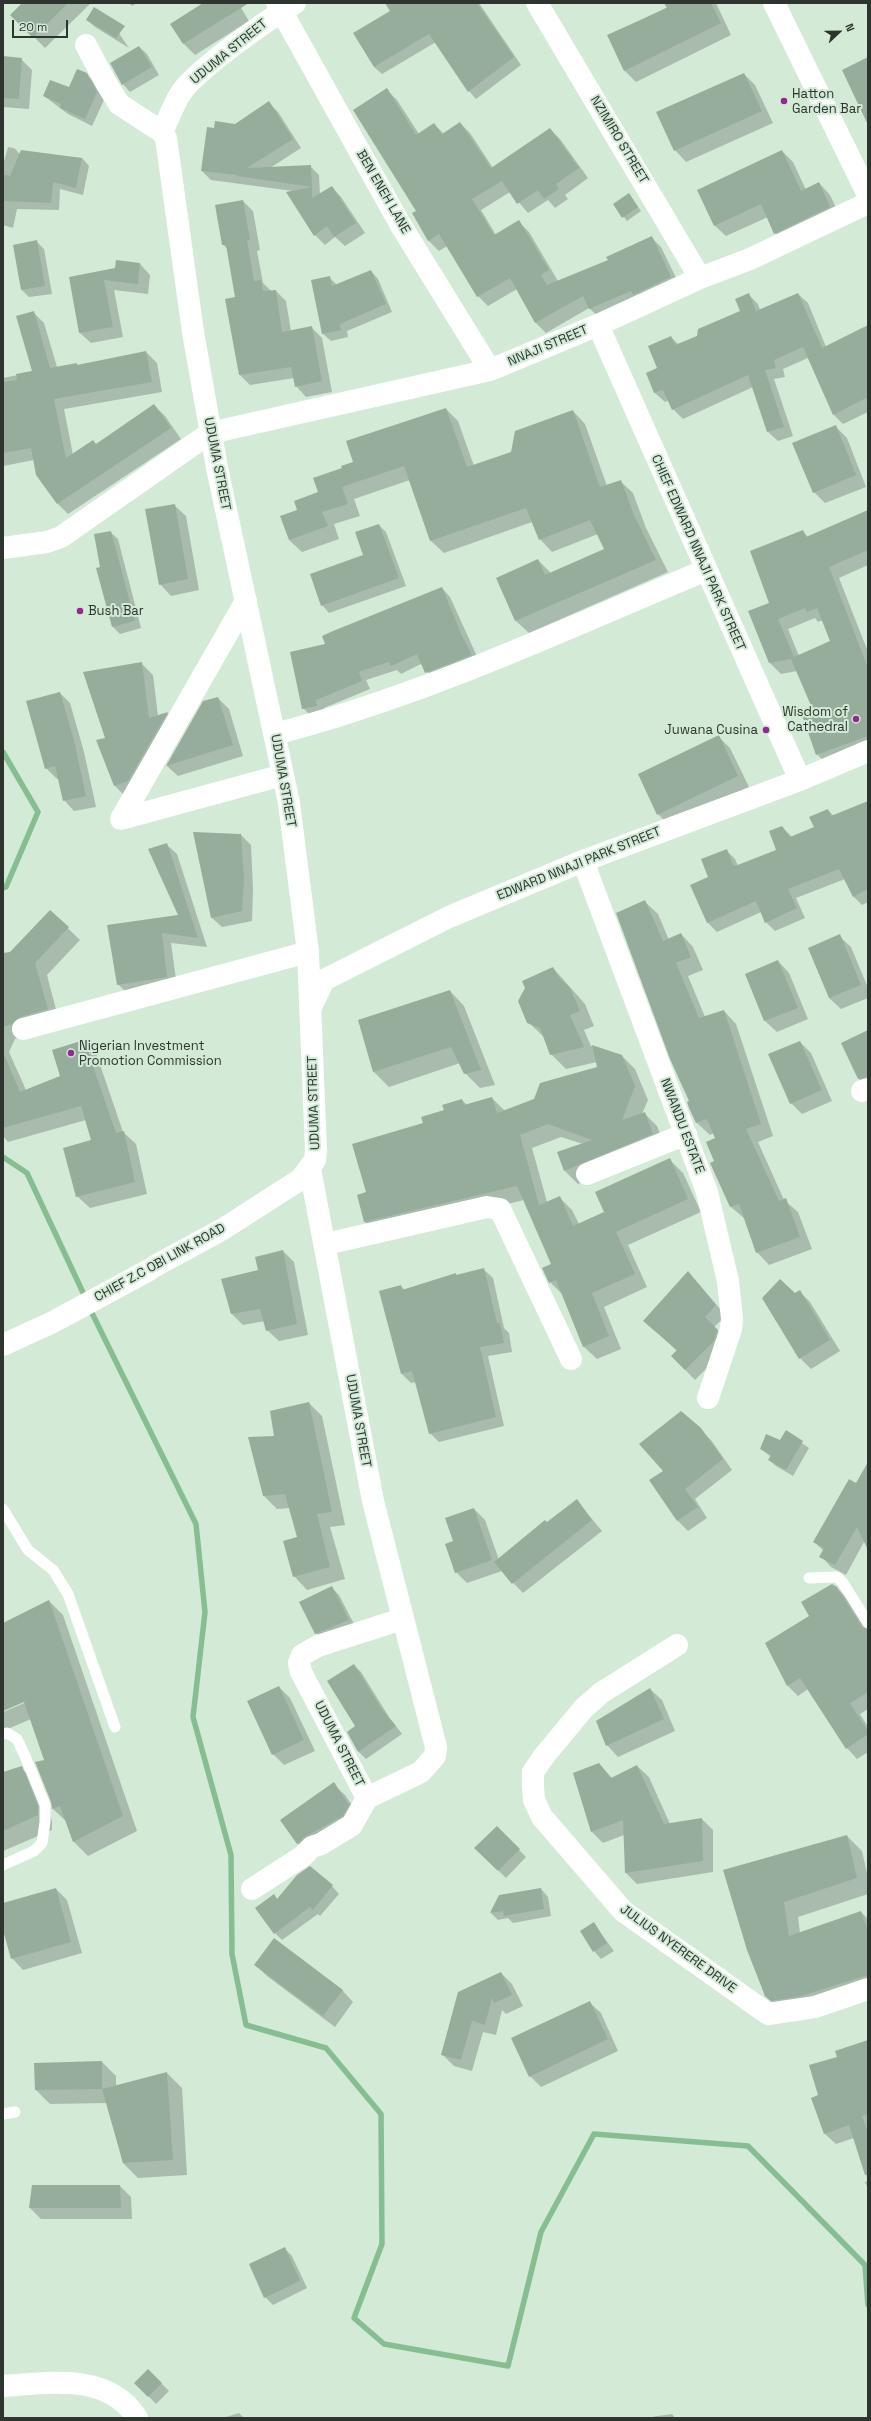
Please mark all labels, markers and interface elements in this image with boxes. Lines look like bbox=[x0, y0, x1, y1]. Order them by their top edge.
scale bar bbox=[14, 12, 70, 38]
north arrow bbox=[819, 12, 859, 52]
street label: UDUMA STREET bbox=[187, 16, 271, 88]
text: 20 m bbox=[19, 19, 47, 35]
text: N bbox=[842, 21, 858, 34]
place label: Hatton Garden Bar bbox=[792, 86, 861, 117]
street label: NZIMIRO STREET bbox=[587, 93, 651, 187]
marker: Hatton Garden Bar bbox=[779, 96, 789, 106]
street label: BEN ENEH LANE bbox=[353, 147, 413, 237]
street label: NNAJI STREET bbox=[506, 322, 590, 370]
street label: UDUMA STREET bbox=[200, 416, 234, 512]
street label: CHIEF EDWARD NNAJI PARK STREET bbox=[648, 452, 748, 654]
place label: Bush Bar bbox=[88, 603, 144, 619]
marker: Bush Bar bbox=[75, 606, 85, 616]
place label: Wisdom of Cathedral bbox=[782, 704, 848, 735]
marker: Wisdom of Cathedral bbox=[851, 714, 861, 724]
place label: Juwana Cusina bbox=[664, 722, 758, 738]
marker: Juwana Cusina bbox=[761, 725, 771, 735]
street label: UDUMA STREET bbox=[267, 733, 299, 829]
street label: EDWARD NNAJI PARK STREET bbox=[495, 824, 663, 904]
place label: Nigerian Investment Promotion Commission bbox=[79, 1038, 222, 1069]
marker: Nigerian Investment Promotion Commission bbox=[66, 1048, 76, 1058]
street label: UDUMA STREET bbox=[305, 1056, 323, 1150]
street label: NWANDU ESTATE bbox=[657, 1076, 707, 1176]
street label: CHIEF Z.C OBI LINK ROAD bbox=[92, 1221, 228, 1305]
street label: UDUMA STREET bbox=[342, 1373, 374, 1469]
street label: UDUMA STREET bbox=[311, 1698, 367, 1790]
street label: JULIUS NYERERE DRIVE bbox=[617, 1901, 739, 1997]

